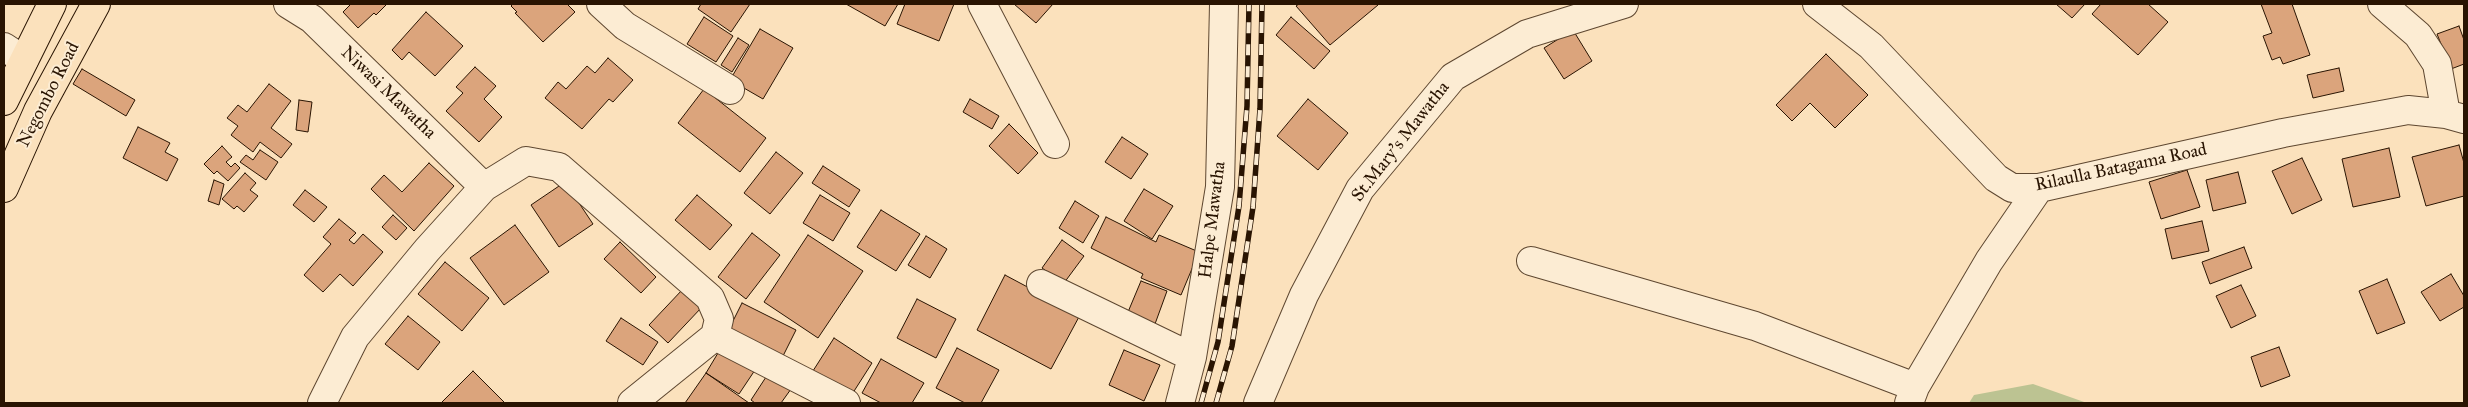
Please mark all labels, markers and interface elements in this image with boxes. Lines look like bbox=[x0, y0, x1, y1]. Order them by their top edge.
street label: Negombo Road bbox=[13, 39, 85, 151]
street label: Niwasi Mawatha bbox=[336, 42, 440, 144]
street label: St.Mary's Mawatha bbox=[1347, 78, 1455, 206]
street label: Rilaulla Batagama Road bbox=[2033, 139, 2209, 197]
street label: Halpe Mawatha bbox=[1195, 160, 1231, 280]

